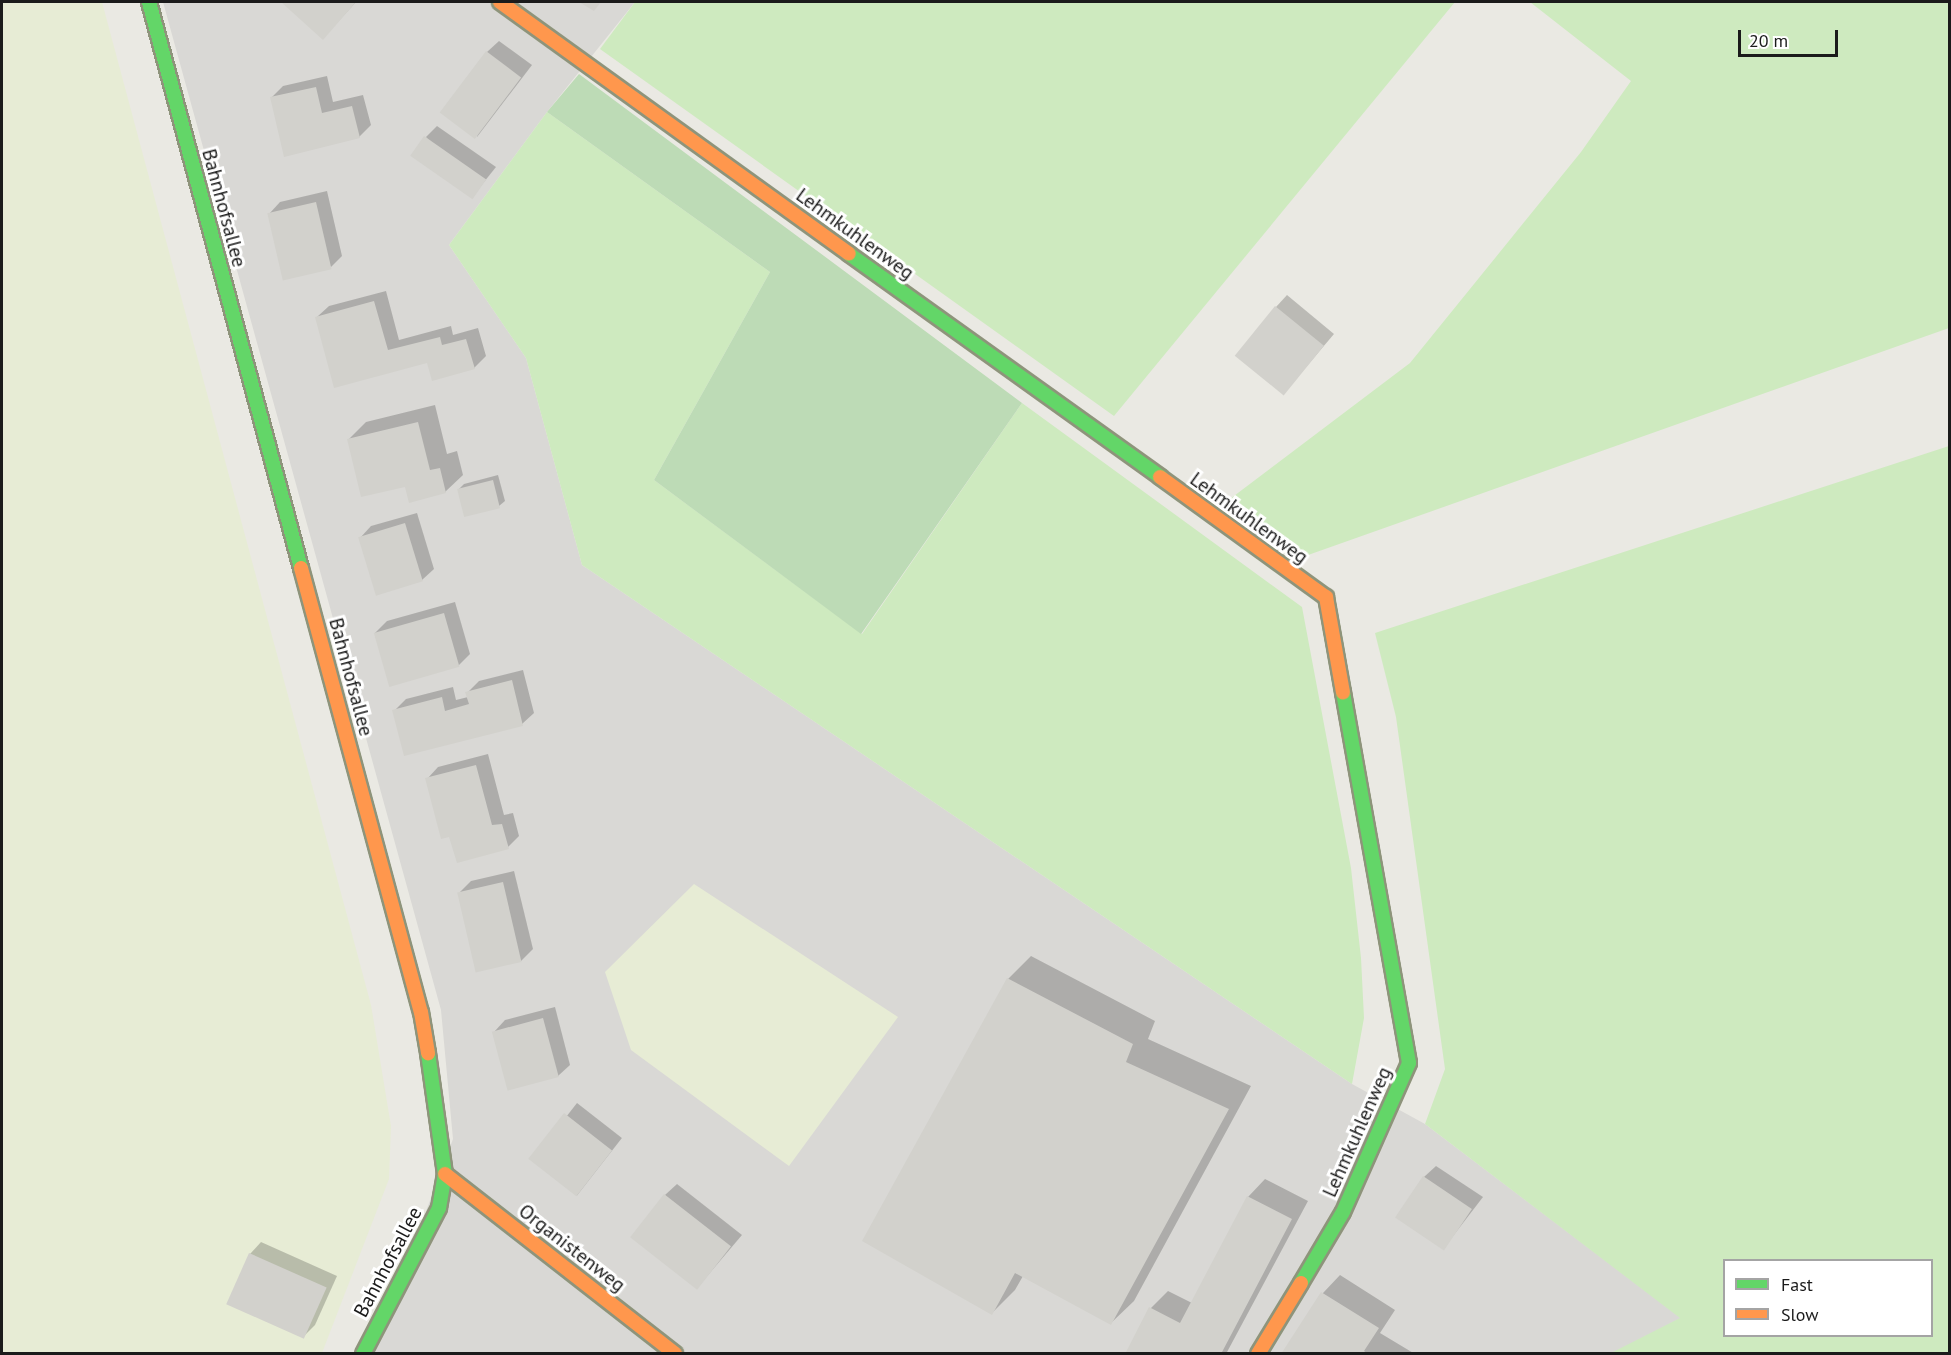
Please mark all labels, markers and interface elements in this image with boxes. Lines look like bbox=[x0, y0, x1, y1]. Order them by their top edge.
scale bar bbox=[1741, 18, 1842, 56]
text: 20 m bbox=[1749, 29, 1788, 52]
street label: Bahnhofsallee bbox=[197, 146, 251, 270]
street label: Lehmkuhlenweg bbox=[791, 183, 919, 285]
street label: Lehmkuhlenweg bbox=[1185, 467, 1313, 569]
street label: Bahnhofsallee bbox=[324, 615, 378, 739]
street label: Lehmkuhlenweg bbox=[1318, 1063, 1396, 1201]
street label: Organistenweg bbox=[514, 1199, 630, 1297]
street label: Bahnhofsallee bbox=[349, 1203, 427, 1321]
legend bbox=[1723, 1259, 1933, 1337]
text: Fast bbox=[1781, 1273, 1813, 1296]
text: Slow bbox=[1781, 1303, 1819, 1326]

